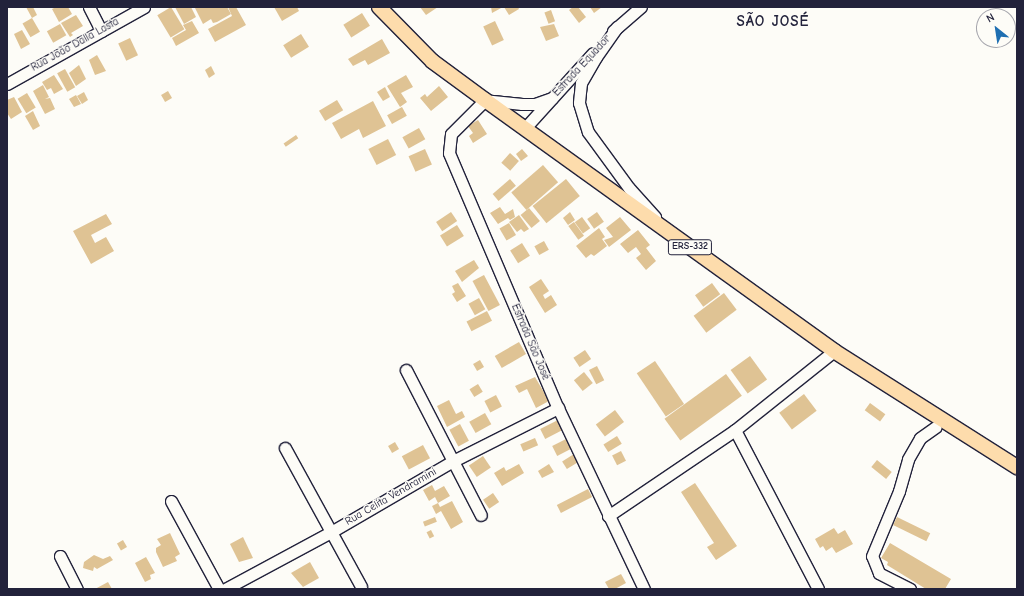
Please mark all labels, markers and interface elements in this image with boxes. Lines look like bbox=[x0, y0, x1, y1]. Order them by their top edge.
north arrow bbox=[976, 8, 1016, 48]
text: N bbox=[984, 11, 997, 25]
district label: SÃO JOSÉ bbox=[737, 13, 809, 31]
street label: Rua João Dalla Lasta bbox=[29, 15, 121, 75]
street label: Estrada Equador bbox=[550, 33, 614, 99]
road number: ERS-332 bbox=[667, 239, 713, 255]
street label: Estrada São José bbox=[508, 302, 552, 382]
street label: Rua Celita Vendramini bbox=[343, 465, 439, 529]

